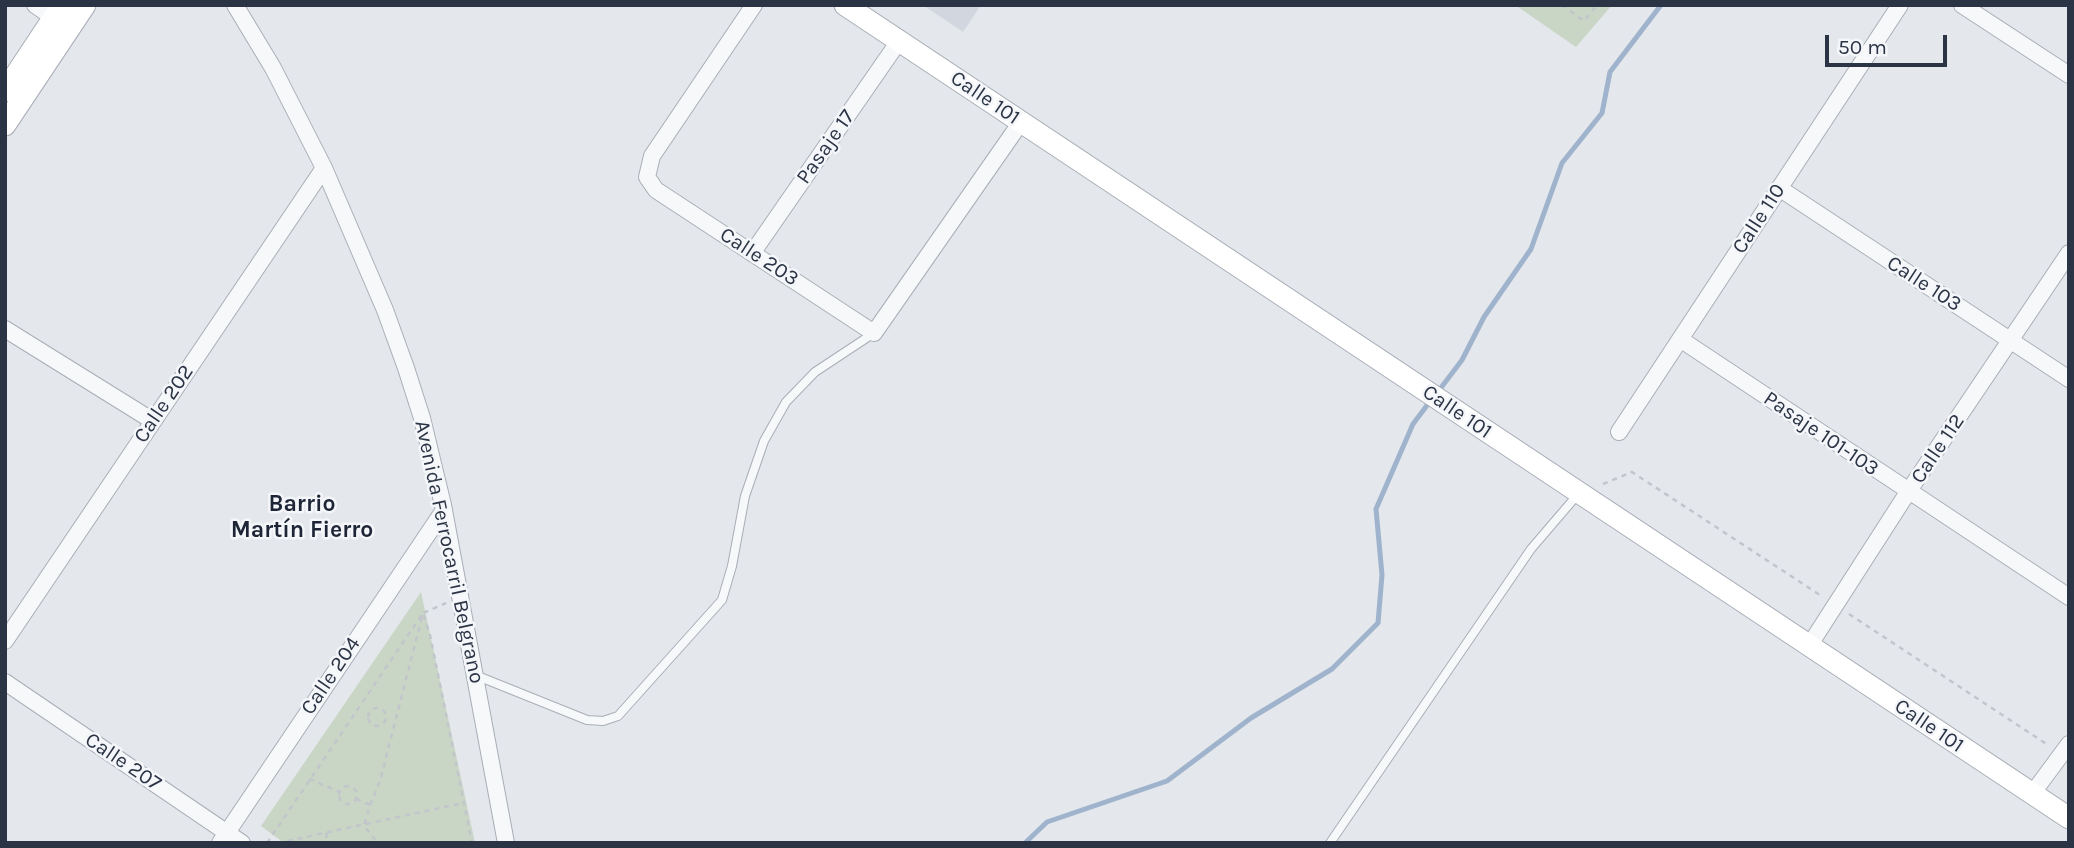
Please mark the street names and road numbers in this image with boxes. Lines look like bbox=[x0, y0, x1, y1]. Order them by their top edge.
street label: Calle 101 bbox=[945, 66, 1025, 130]
street label: Pasaje 17 bbox=[791, 105, 861, 189]
street label: Calle 110 bbox=[1727, 179, 1791, 259]
street label: Calle 203 bbox=[715, 222, 803, 292]
street label: Calle 103 bbox=[1882, 251, 1966, 317]
street label: Calle 202 bbox=[129, 360, 199, 448]
street label: Calle 101 bbox=[1417, 380, 1497, 444]
street label: Pasaje 101-103 bbox=[1759, 386, 1883, 482]
street label: Calle 112 bbox=[1906, 410, 1970, 488]
street label: Avenida Ferrocarril Belgrano bbox=[409, 418, 489, 686]
street label: Calle 204 bbox=[296, 632, 366, 720]
street label: Calle 101 bbox=[1889, 694, 1969, 758]
street label: Calle 207 bbox=[80, 727, 166, 797]

